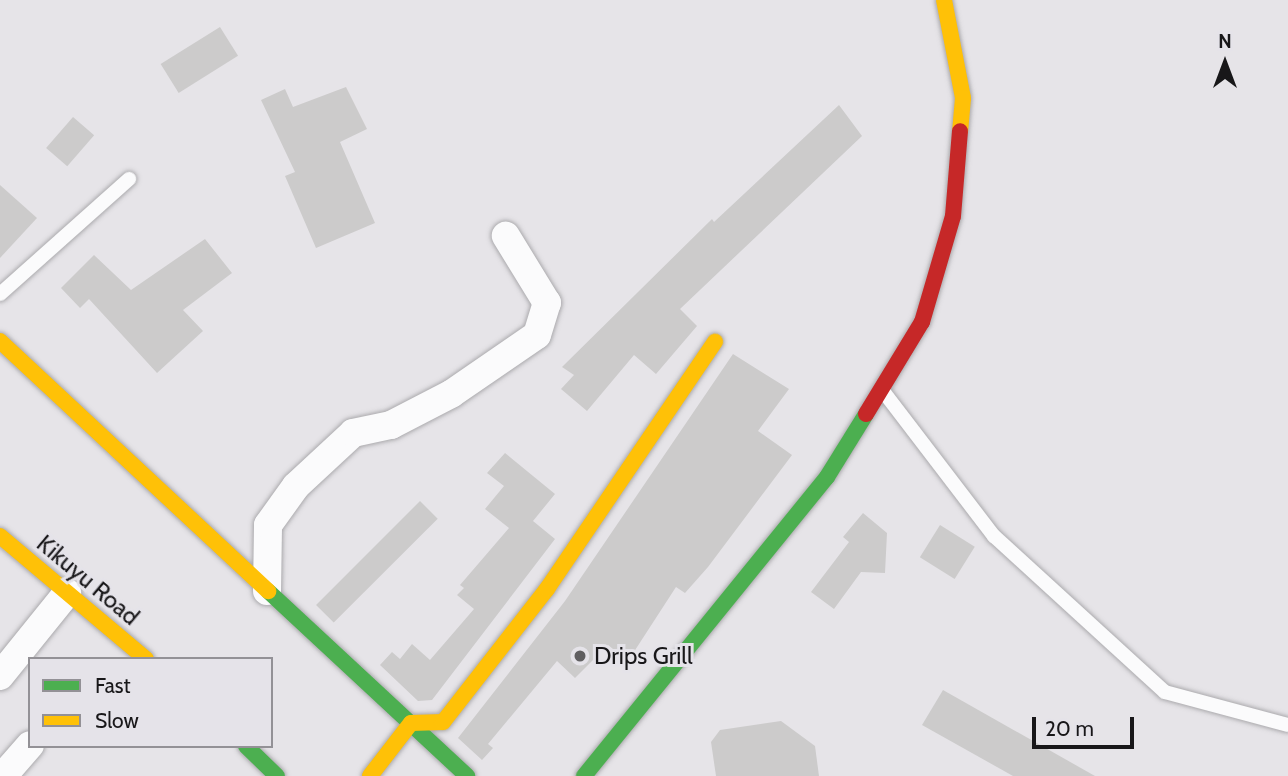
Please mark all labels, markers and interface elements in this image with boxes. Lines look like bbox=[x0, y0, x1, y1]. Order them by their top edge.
north arrow bbox=[1190, 28, 1260, 98]
text: N bbox=[1218, 30, 1232, 53]
street label: Kikuyu Road bbox=[31, 529, 145, 631]
place label: Drips Grill bbox=[594, 642, 693, 670]
marker: Drips Grill bbox=[572, 648, 588, 664]
legend bbox=[28, 657, 273, 748]
text: Fast bbox=[95, 673, 131, 698]
scale bar bbox=[1036, 702, 1138, 746]
text: Slow bbox=[95, 708, 139, 733]
text: 20 m bbox=[1045, 716, 1094, 741]

